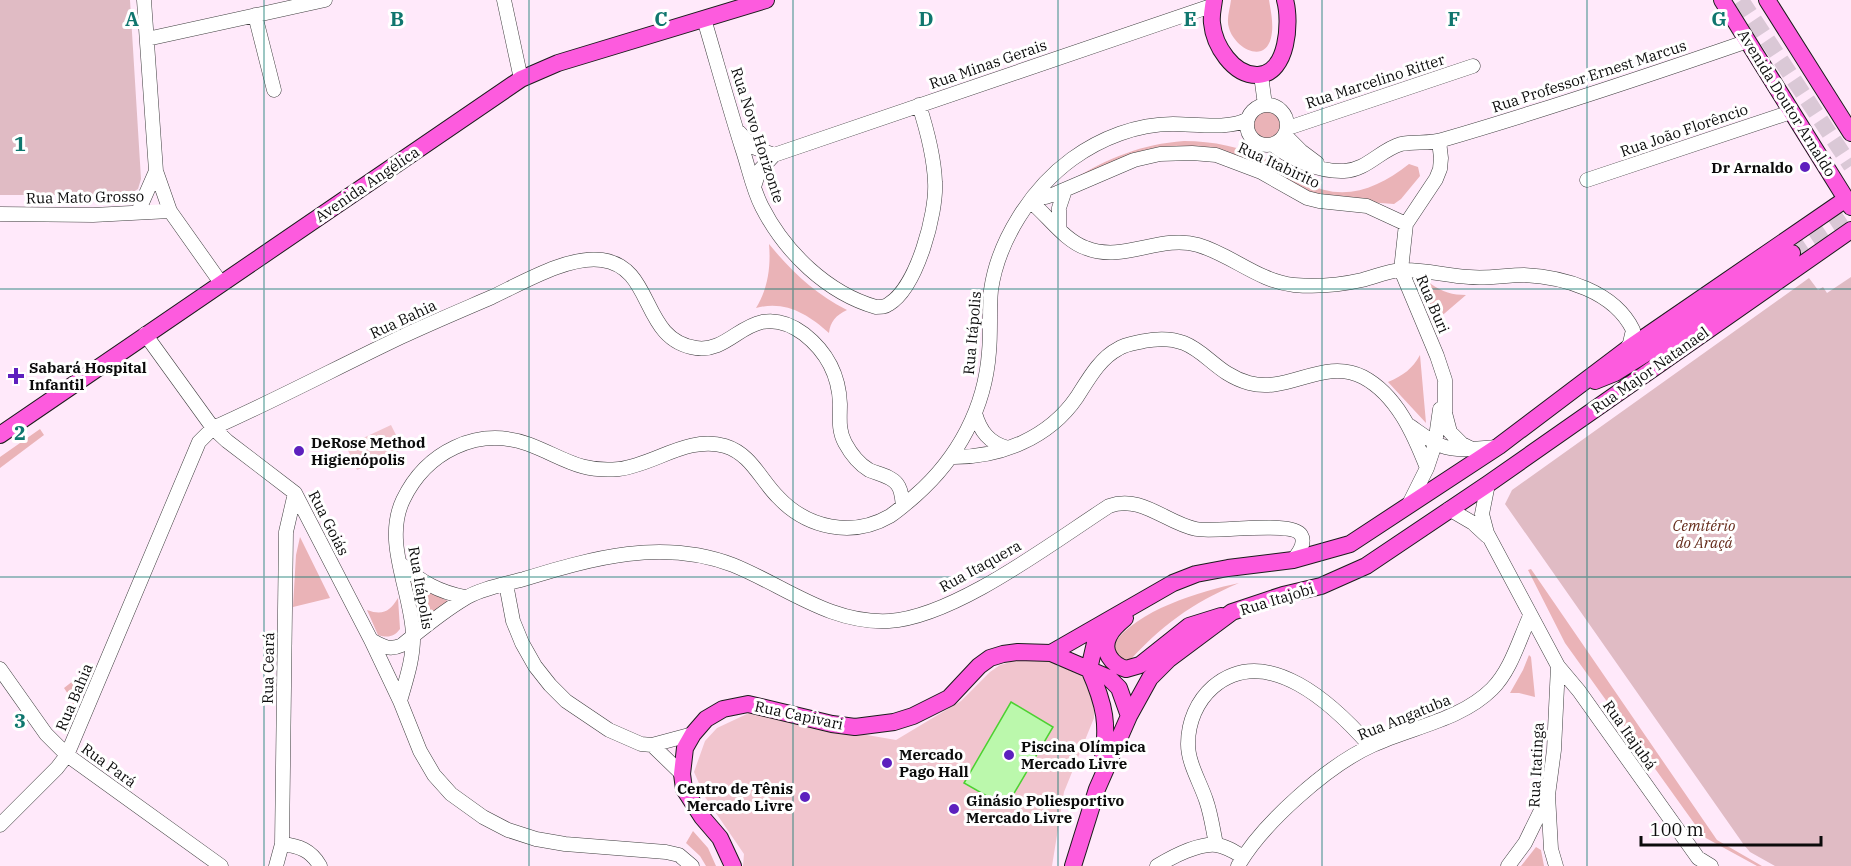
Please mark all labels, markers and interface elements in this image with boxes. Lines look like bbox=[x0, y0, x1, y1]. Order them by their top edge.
text: A bbox=[125, 5, 139, 32]
text: B bbox=[390, 5, 404, 32]
text: C bbox=[654, 5, 668, 32]
text: D bbox=[918, 5, 934, 32]
text: E bbox=[1183, 5, 1197, 32]
text: F bbox=[1448, 5, 1460, 32]
text: G bbox=[1711, 5, 1727, 32]
street label: Avenida Doutor Arnaldo bbox=[1734, 26, 1840, 180]
street label: Rua Minas Gerais bbox=[927, 35, 1049, 93]
street label: Rua Professor Ernest Marcus bbox=[1489, 36, 1689, 116]
street label: Rua Marcelino Ritter bbox=[1303, 49, 1447, 112]
street label: Rua Novo Horizonte bbox=[727, 65, 789, 205]
street label: Rua João Florêncio bbox=[1618, 99, 1750, 161]
text: 1 bbox=[14, 130, 26, 157]
street label: Rua Itabirito bbox=[1235, 138, 1323, 192]
street label: Avenida Angélica bbox=[311, 142, 423, 226]
place label: Dr Arnaldo bbox=[1711, 158, 1793, 177]
marker: Dr Arnaldo bbox=[1798, 160, 1812, 174]
street label: Rua Mato Grosso bbox=[26, 186, 144, 208]
street label: Rua Buri bbox=[1412, 272, 1454, 336]
street label: Rua Itápolis bbox=[959, 290, 985, 376]
street label: Rua Bahia bbox=[367, 295, 439, 343]
street label: Rua Major Natanael bbox=[1588, 322, 1712, 418]
place label: Sabará Hospital Infantil bbox=[29, 358, 147, 394]
marker: Sabará Hospital Infantil bbox=[7, 367, 25, 385]
text: 2 bbox=[14, 419, 26, 446]
place label: DeRose Method Higienópolis bbox=[311, 433, 426, 469]
marker: DeRose Method Higienópolis bbox=[292, 444, 306, 458]
street label: Rua Goiás bbox=[305, 487, 353, 559]
park label: Cemitério do Araçá bbox=[1673, 516, 1735, 552]
street label: Rua Itaquera bbox=[936, 536, 1024, 596]
street label: Rua Itápolis bbox=[404, 545, 438, 631]
street label: Rua Itajobi bbox=[1238, 579, 1317, 619]
street label: Rua Ceará bbox=[258, 632, 278, 704]
street label: Rua Bahia bbox=[51, 660, 97, 734]
street label: Rua Angatuba bbox=[1355, 690, 1453, 744]
street label: Rua Capivari bbox=[753, 696, 845, 734]
street label: Rua Itajubá bbox=[1599, 696, 1661, 774]
text: 3 bbox=[14, 707, 26, 734]
street label: Rua Itatinga bbox=[1524, 722, 1548, 808]
place label: Piscina Olímpica Mercado Livre bbox=[1021, 737, 1146, 773]
street label: Rua Pará bbox=[78, 739, 140, 791]
place label: Mercado Pago Hall bbox=[899, 745, 969, 781]
marker: Piscina Olímpica Mercado Livre bbox=[1002, 748, 1016, 762]
marker: Mercado Pago Hall bbox=[880, 756, 894, 770]
place label: Centro de Tênis Mercado Livre bbox=[677, 779, 793, 815]
marker: Centro de Tênis Mercado Livre bbox=[798, 790, 812, 804]
place label: Ginásio Poliesportivo Mercado Livre bbox=[966, 791, 1125, 827]
marker: Ginásio Poliesportivo Mercado Livre bbox=[947, 802, 961, 816]
scale bar bbox=[1641, 809, 1821, 847]
text: 100 m bbox=[1650, 818, 1704, 841]

